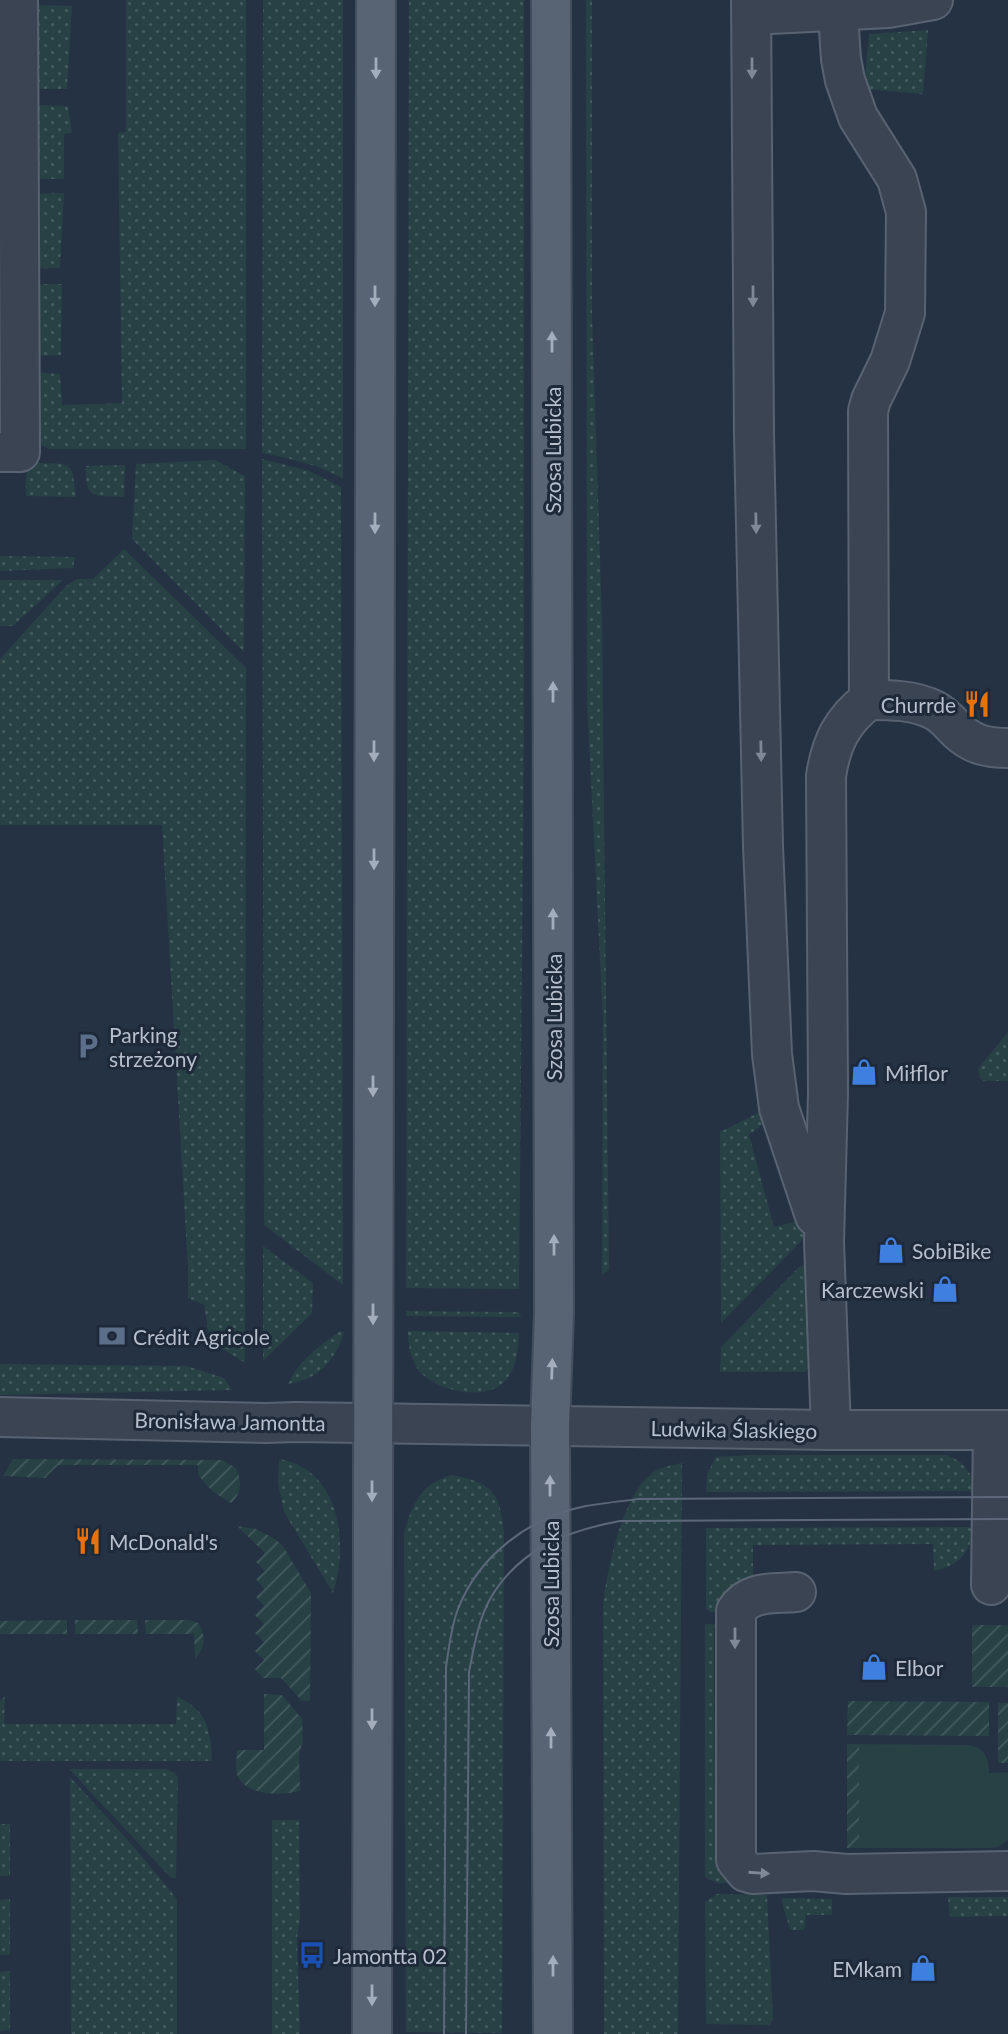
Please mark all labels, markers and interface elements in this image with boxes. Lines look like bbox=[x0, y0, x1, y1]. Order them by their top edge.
one-way arrow bbox=[370, 57, 382, 79]
one-way arrow bbox=[746, 57, 758, 79]
one-way arrow bbox=[369, 285, 381, 307]
one-way arrow bbox=[747, 285, 759, 307]
one-way arrow bbox=[546, 331, 558, 353]
street label: Szosa Lubicka bbox=[540, 387, 565, 513]
one-way arrow bbox=[369, 512, 381, 534]
one-way arrow bbox=[751, 512, 762, 534]
one-way arrow bbox=[547, 681, 559, 703]
restaurant icon: Churrde bbox=[962, 689, 992, 719]
place label: Churrde bbox=[881, 692, 956, 717]
one-way arrow bbox=[368, 740, 380, 762]
one-way arrow bbox=[756, 740, 767, 762]
one-way arrow bbox=[368, 848, 380, 870]
one-way arrow bbox=[547, 908, 559, 930]
street label: Szosa Lubicka bbox=[541, 954, 566, 1080]
place label: Parking strzeżony bbox=[109, 1022, 197, 1071]
parking icon: Parking strzeżony bbox=[73, 1031, 103, 1061]
shop icon: Miłflor bbox=[849, 1057, 879, 1087]
place label: Miłflor bbox=[885, 1060, 948, 1085]
one-way arrow bbox=[367, 1076, 379, 1098]
one-way arrow bbox=[548, 1234, 560, 1256]
shop icon: SobiBike bbox=[876, 1235, 906, 1265]
place label: SobiBike bbox=[912, 1238, 991, 1263]
shop icon: Karczewski bbox=[930, 1274, 960, 1304]
place label: Karczewski bbox=[821, 1277, 924, 1302]
one-way arrow bbox=[367, 1303, 379, 1325]
bank icon: Crédit Agricole bbox=[97, 1321, 127, 1351]
place label: Crédit Agricole bbox=[133, 1324, 270, 1349]
one-way arrow bbox=[546, 1358, 557, 1380]
street label: Bronisława Jamontta bbox=[134, 1407, 326, 1435]
street label: Ludwika Ślaskiego bbox=[650, 1415, 818, 1443]
one-way arrow bbox=[544, 1475, 556, 1497]
one-way arrow bbox=[366, 1480, 378, 1502]
street label: Szosa Lubicka bbox=[538, 1521, 563, 1647]
restaurant icon: McDonald's bbox=[73, 1526, 103, 1556]
place label: McDonald's bbox=[109, 1529, 218, 1554]
one-way arrow bbox=[729, 1627, 741, 1649]
shop icon: Elbor bbox=[859, 1652, 889, 1682]
place label: Elbor bbox=[895, 1655, 944, 1680]
one-way arrow bbox=[366, 1708, 378, 1730]
one-way arrow bbox=[545, 1727, 557, 1749]
one-way arrow bbox=[749, 1868, 771, 1879]
bus stop icon: Jamontta 02 bbox=[297, 1940, 327, 1970]
place label: Jamontta 02 bbox=[333, 1943, 447, 1968]
shop icon: EMkam bbox=[908, 1953, 938, 1983]
one-way arrow bbox=[547, 1955, 558, 1977]
place label: EMkam bbox=[832, 1956, 902, 1981]
one-way arrow bbox=[366, 1984, 378, 2006]

